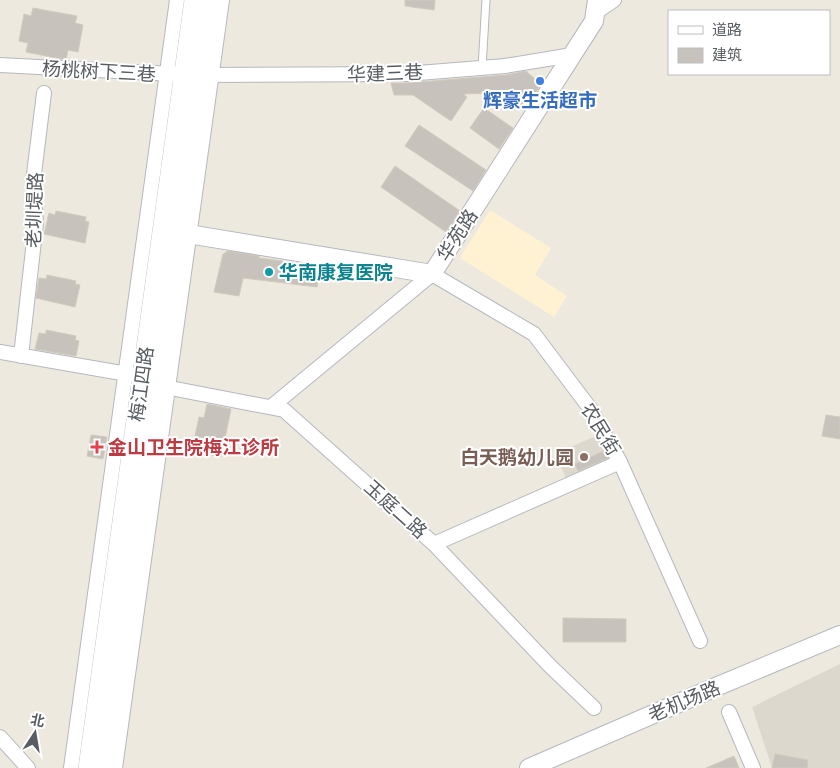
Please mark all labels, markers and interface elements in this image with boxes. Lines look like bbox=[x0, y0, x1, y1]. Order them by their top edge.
legend bbox=[668, 10, 830, 75]
text: 道路 bbox=[712, 20, 742, 39]
text: 建筑 bbox=[712, 45, 742, 64]
street label: 杨桃树下三巷 bbox=[41, 56, 157, 86]
street label: 华建三巷 bbox=[347, 60, 423, 86]
marker: 辉豪生活超市 bbox=[534, 75, 546, 87]
place label: 辉豪生活超市 bbox=[483, 88, 597, 112]
street label: 老圳堤路 bbox=[21, 172, 47, 248]
street label: 华苑路 bbox=[431, 205, 483, 265]
place label: 华南康复医院 bbox=[279, 260, 393, 284]
marker: 华南康复医院 bbox=[263, 266, 275, 278]
street label: 梅江四路 bbox=[124, 345, 158, 423]
street label: 农民街 bbox=[576, 398, 626, 460]
place label: 金山卫生院梅江诊所 bbox=[108, 435, 279, 459]
marker: 金山卫生院梅江诊所 bbox=[90, 440, 104, 454]
place label: 白天鹅幼儿园 bbox=[460, 445, 574, 469]
marker: 白天鹅幼儿园 bbox=[578, 451, 590, 463]
street label: 玉庭二路 bbox=[360, 475, 432, 543]
street label: 老机场路 bbox=[644, 675, 724, 727]
north arrow bbox=[10, 708, 60, 758]
text: 北 bbox=[29, 710, 46, 731]

